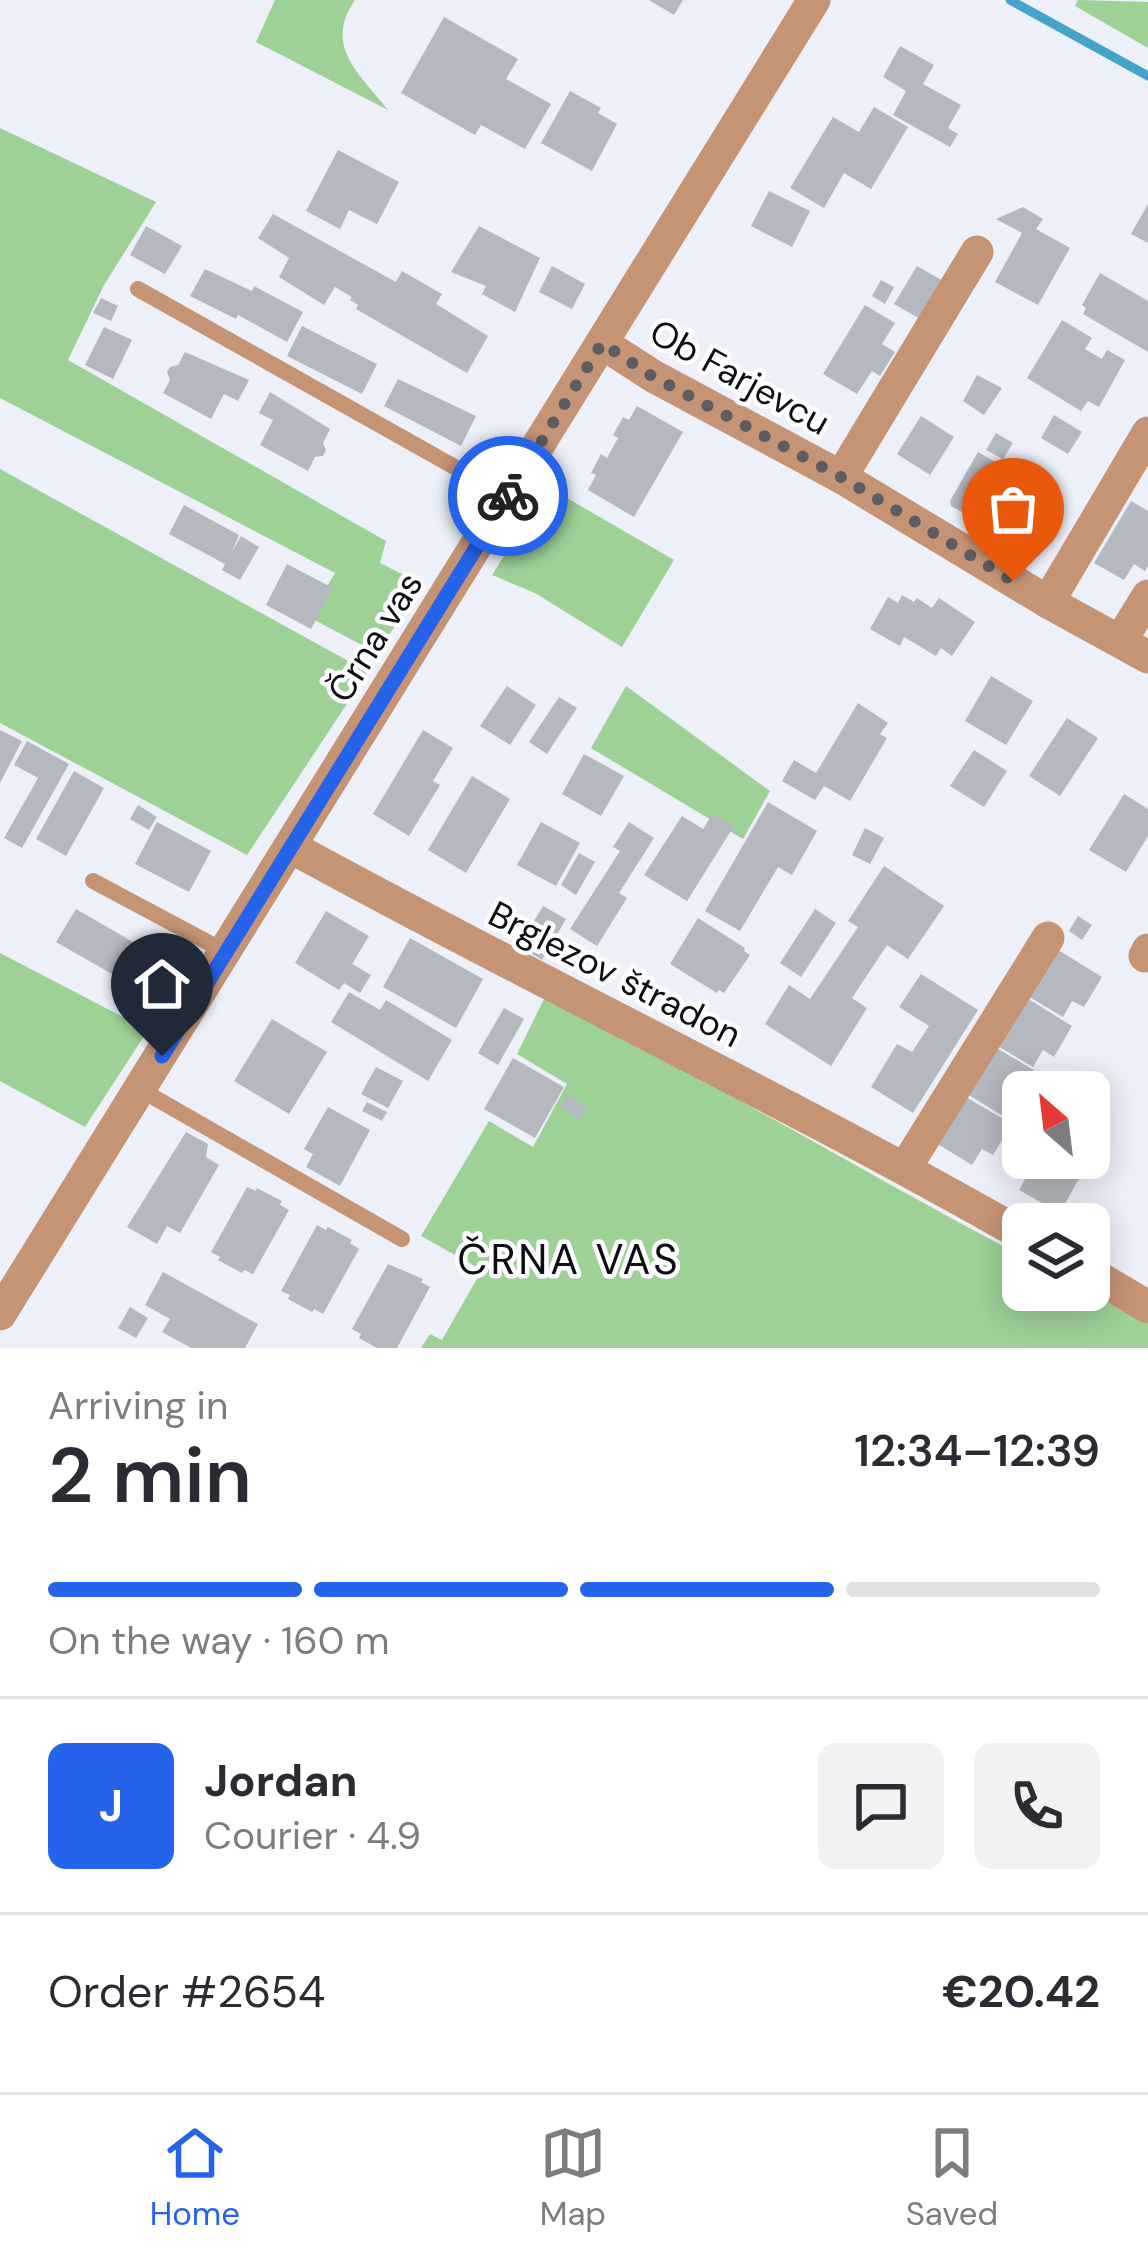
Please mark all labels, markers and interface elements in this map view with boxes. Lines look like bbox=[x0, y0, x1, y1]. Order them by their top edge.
street label: Ob Farjevcu bbox=[642, 308, 838, 446]
courier bbox=[448, 436, 568, 556]
pin bbox=[962, 458, 1064, 581]
icon: bike bbox=[475, 463, 541, 529]
icon: bag bbox=[980, 476, 1046, 542]
street label: Črna vas bbox=[317, 563, 433, 711]
street label: Brglezov štradon bbox=[481, 890, 749, 1058]
pin bbox=[111, 933, 213, 1056]
icon: home bbox=[129, 951, 195, 1017]
north arrow bbox=[1002, 1071, 1110, 1179]
map controls bbox=[1002, 1071, 1110, 1311]
button: layers bbox=[1002, 1203, 1110, 1311]
district label: ČRNA VAS bbox=[457, 1232, 681, 1287]
text: Arriving in bbox=[48, 1380, 228, 1431]
text: 12:34–12:39 bbox=[854, 1421, 1100, 1480]
text: 2 min bbox=[48, 1425, 252, 1526]
text: On the way · 160 m bbox=[48, 1615, 389, 1666]
button: chat bbox=[818, 1743, 944, 1869]
button: phone bbox=[974, 1743, 1100, 1869]
text: Jordan bbox=[204, 1751, 357, 1810]
text: J bbox=[99, 1776, 123, 1835]
text: Courier · 4.9 bbox=[204, 1810, 421, 1861]
text: Order #2654 bbox=[48, 1962, 325, 2021]
text: €20.42 bbox=[942, 1962, 1100, 2021]
tab: Home bbox=[150, 2120, 240, 2235]
tab: Map bbox=[540, 2120, 606, 2235]
tab: Saved bbox=[906, 2120, 998, 2235]

